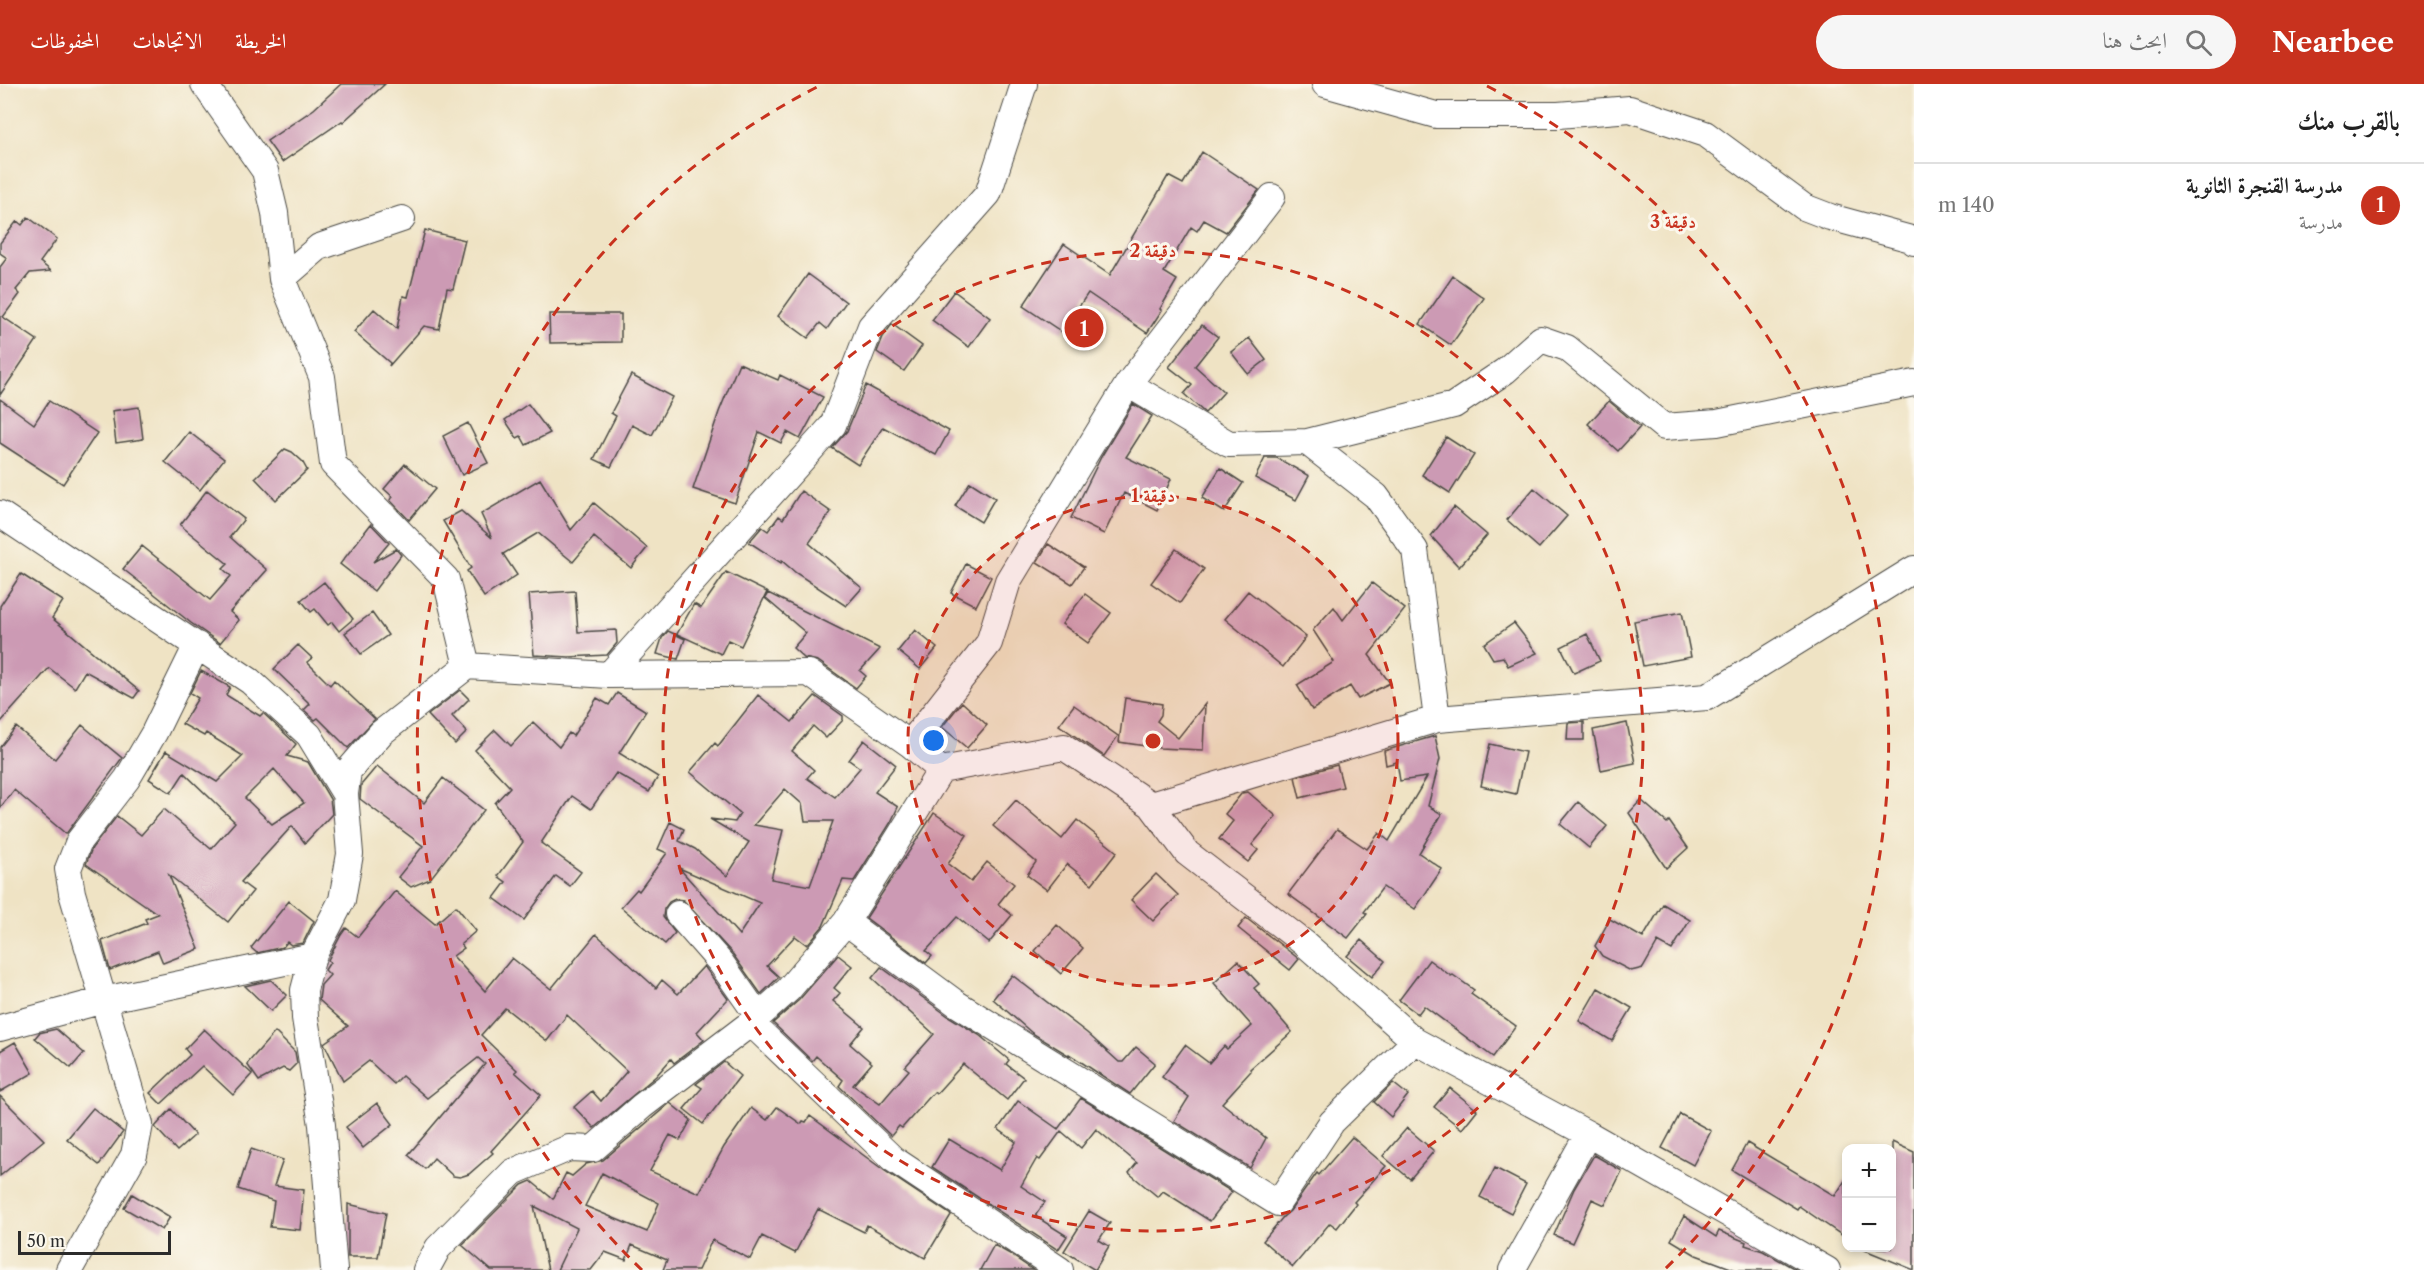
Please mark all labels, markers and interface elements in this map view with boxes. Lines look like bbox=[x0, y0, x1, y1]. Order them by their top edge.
search box bbox=[1816, 15, 2236, 69]
text: Nearbee bbox=[2272, 25, 2394, 59]
icon: search bbox=[2182, 26, 2215, 59]
text: ابحث هنا bbox=[2102, 27, 2167, 54]
text: المحفوظات bbox=[30, 28, 99, 53]
text: الاتجاهات bbox=[132, 28, 202, 53]
text: الخريطة bbox=[235, 28, 286, 53]
text: بالقرب منك bbox=[2297, 105, 2400, 137]
text: مدرسة القنجرة الثانوية bbox=[2186, 172, 2343, 199]
text: 140 m bbox=[1938, 193, 1995, 217]
text: 1 bbox=[2376, 193, 2385, 217]
text: مدرسة bbox=[2299, 210, 2343, 234]
text: 3 دقيقة bbox=[1650, 211, 1696, 233]
text: 2 دقيقة bbox=[1130, 240, 1176, 262]
pin: 1 bbox=[1064, 306, 1104, 350]
text: 1 دقيقة bbox=[1131, 485, 1175, 507]
your location bbox=[919, 726, 948, 755]
centre of rings bbox=[1143, 731, 1163, 751]
map controls bbox=[1842, 1144, 1896, 1252]
button: + bbox=[1842, 1144, 1896, 1198]
button: − bbox=[1842, 1198, 1896, 1252]
scale bar bbox=[18, 1228, 171, 1256]
text: 50 m bbox=[27, 1231, 65, 1251]

